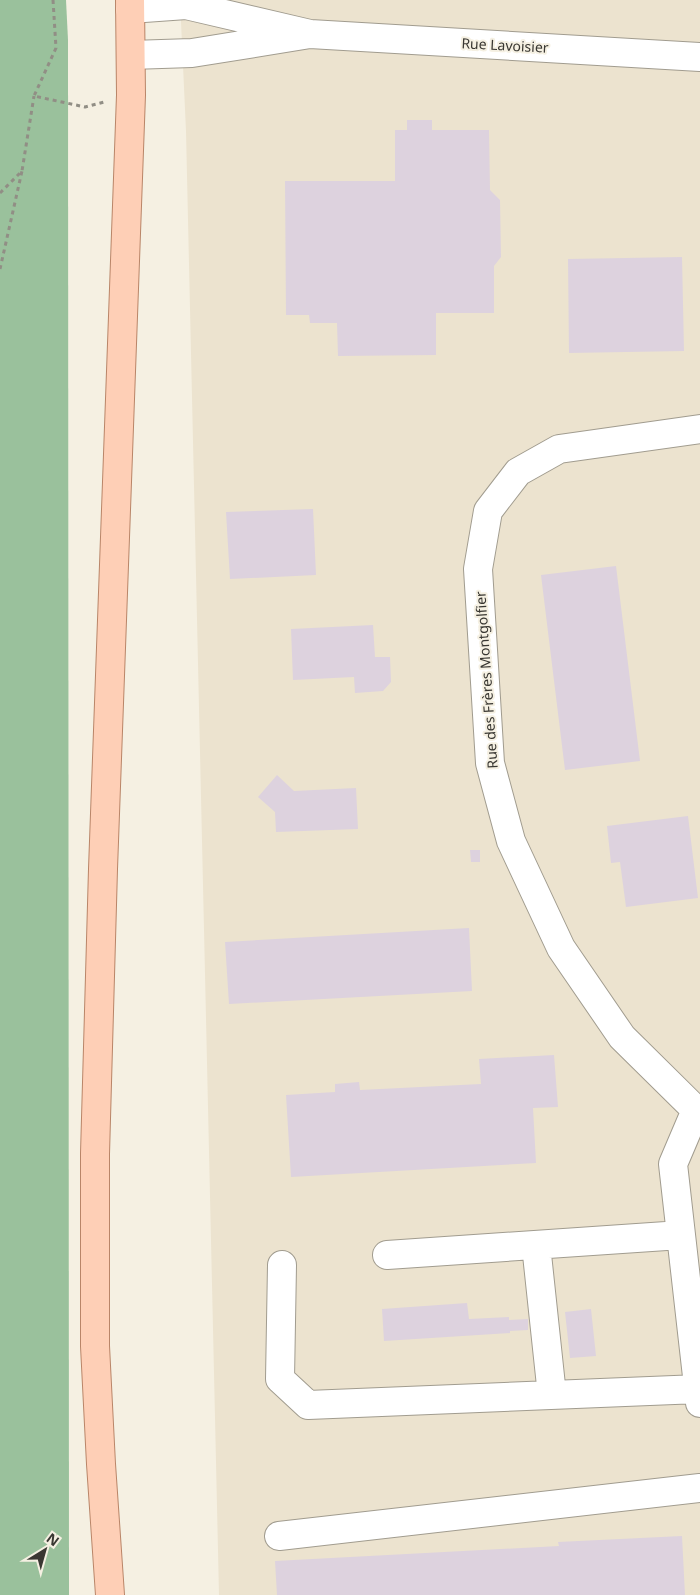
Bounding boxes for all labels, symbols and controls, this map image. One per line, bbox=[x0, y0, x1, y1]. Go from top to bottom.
street label: Rue Lavoisier bbox=[461, 33, 549, 57]
street label: Rue des Frères Montgolfier bbox=[470, 590, 502, 769]
north arrow bbox=[20, 1525, 70, 1575]
text: N bbox=[43, 1528, 63, 1550]

